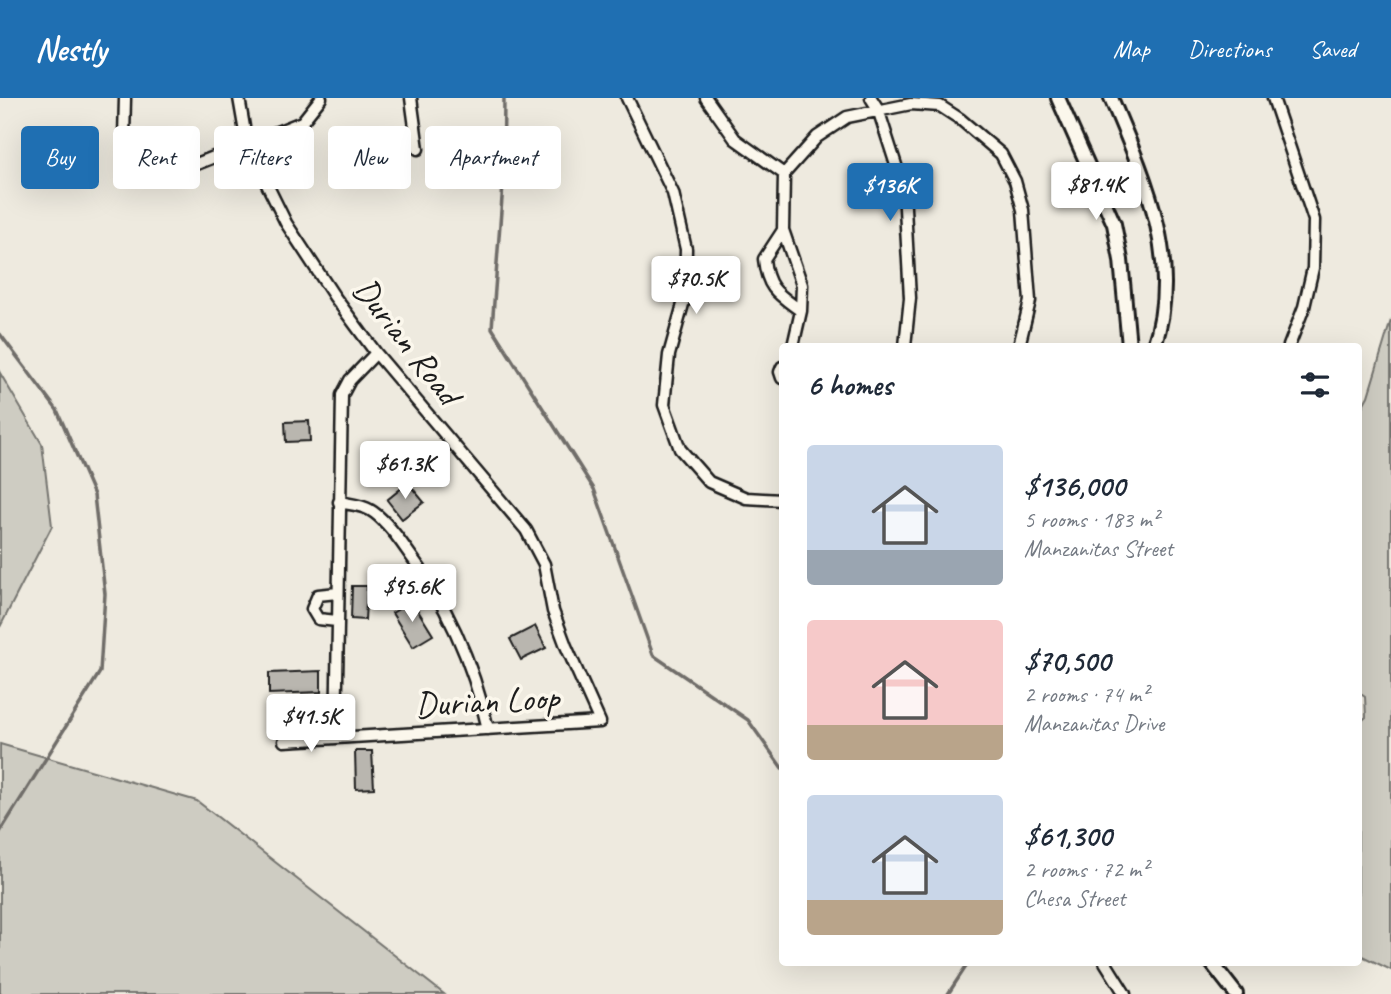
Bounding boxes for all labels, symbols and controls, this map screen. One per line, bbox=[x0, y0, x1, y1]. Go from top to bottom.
text: Nestly bbox=[35, 28, 106, 70]
text: Map bbox=[1113, 34, 1150, 64]
text: Directions bbox=[1188, 34, 1271, 64]
text: Saved bbox=[1309, 34, 1356, 64]
chip: Buy bbox=[21, 126, 99, 189]
chip: Rent bbox=[113, 126, 200, 189]
chip: Filters bbox=[214, 126, 314, 189]
chip: New bbox=[328, 126, 411, 189]
chip: Apartment bbox=[425, 126, 561, 189]
pin: $81.4K bbox=[1039, 162, 1153, 222]
pin: $136K bbox=[841, 164, 939, 223]
text: $81.4K bbox=[1067, 170, 1125, 199]
text: $136K bbox=[863, 171, 917, 200]
pin: $70.5K bbox=[639, 256, 753, 316]
text: $70.5K bbox=[667, 264, 725, 293]
street label: Durian Road bbox=[343, 268, 474, 418]
text: 6 homes bbox=[807, 366, 892, 404]
icon: filters bbox=[1296, 366, 1334, 404]
pin: $61.3K bbox=[348, 442, 462, 501]
text: $61.3K bbox=[376, 449, 434, 478]
text: $136,000 bbox=[1024, 467, 1125, 505]
icon: home bbox=[863, 473, 947, 557]
text: 5 rooms · 183 m² bbox=[1024, 505, 1159, 534]
text: Manzanitas Street bbox=[1024, 534, 1173, 563]
pin: $95.6K bbox=[355, 564, 469, 624]
text: $95.6K bbox=[383, 572, 441, 601]
text: $70,500 bbox=[1024, 642, 1110, 680]
icon: home bbox=[863, 648, 947, 732]
street label: Durian Loop bbox=[414, 675, 563, 727]
text: 2 rooms · 74 m² bbox=[1024, 680, 1148, 709]
pin: $41.5K bbox=[254, 694, 368, 754]
text: $41.5K bbox=[282, 702, 340, 731]
text: Manzanitas Drive bbox=[1024, 709, 1164, 738]
text: $61,300 bbox=[1024, 817, 1112, 855]
icon: home bbox=[863, 823, 947, 907]
text: 2 rooms · 72 m² bbox=[1024, 855, 1148, 884]
text: Chesa Street bbox=[1024, 884, 1125, 913]

